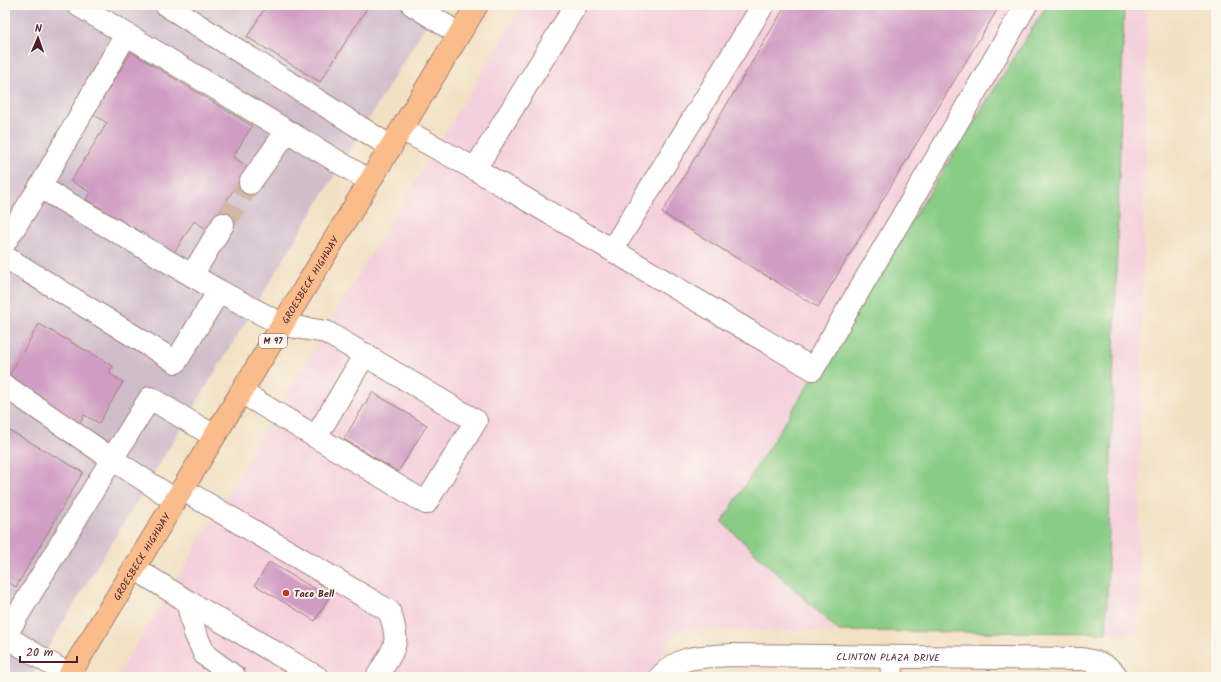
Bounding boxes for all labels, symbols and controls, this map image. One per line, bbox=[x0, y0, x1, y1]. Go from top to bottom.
north arrow bbox=[18, 18, 58, 58]
text: N bbox=[35, 20, 42, 38]
street label: GROESBECK HIGHWAY bbox=[278, 232, 344, 327]
road number: M 97 bbox=[259, 334, 287, 348]
street label: GROESBECK HIGHWAY bbox=[109, 509, 176, 604]
place label: Taco Bell bbox=[294, 586, 335, 602]
marker: Taco Bell bbox=[281, 588, 291, 598]
scale bar bbox=[20, 638, 77, 664]
text: 20 m bbox=[26, 643, 54, 662]
street label: CLINTON PLAZA DRIVE bbox=[836, 649, 941, 666]

